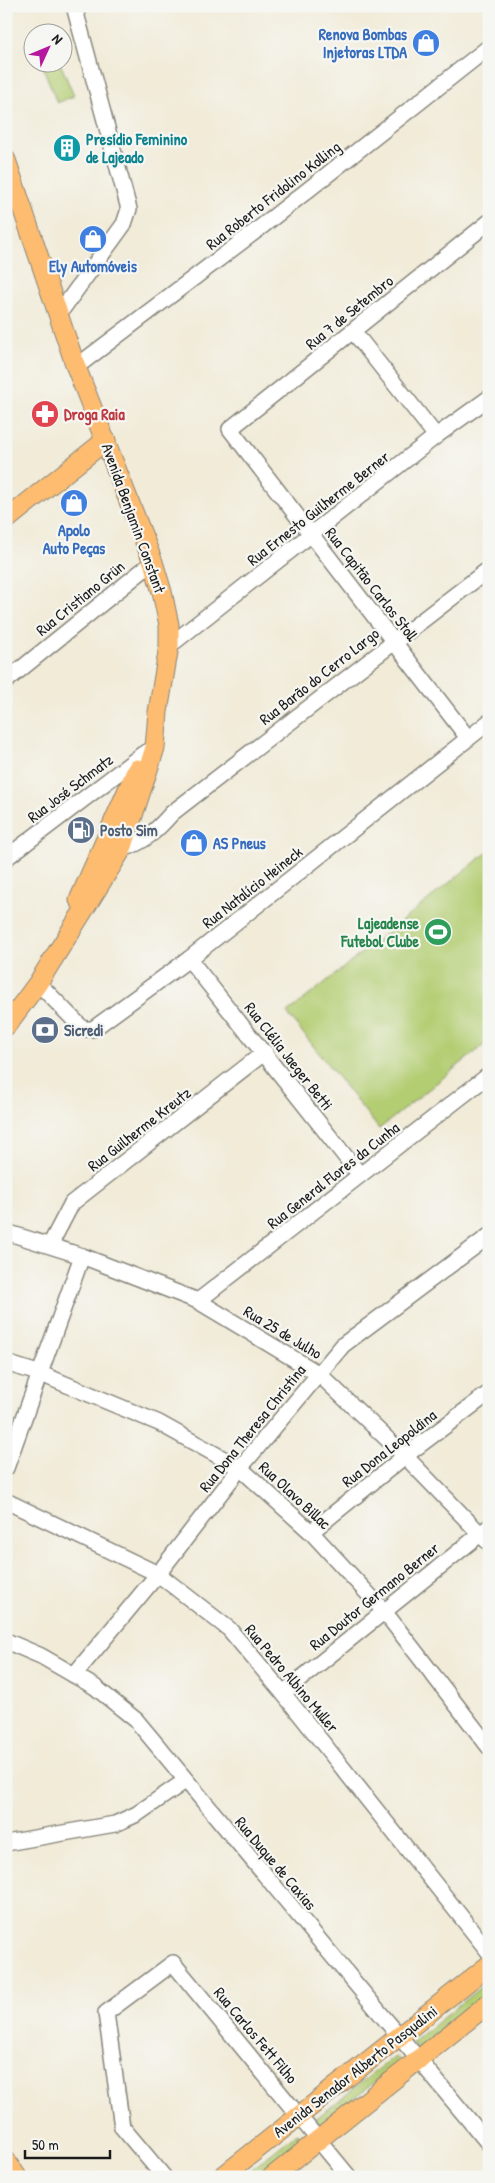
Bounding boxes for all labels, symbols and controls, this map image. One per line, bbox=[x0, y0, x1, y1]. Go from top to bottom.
north arrow bbox=[22, 22, 72, 72]
place label: Renova Bombas Injetoras LTDA bbox=[319, 23, 408, 63]
shop icon: Renova Bombas Injetoras LTDA bbox=[411, 28, 441, 58]
text: N bbox=[48, 29, 68, 48]
place label: Presídio Feminino de Lajeado bbox=[86, 128, 188, 168]
building icon: Presídio Feminino de Lajeado bbox=[52, 133, 82, 163]
street label: Rua Roberto Fridolino Kolling bbox=[201, 135, 345, 255]
shop icon: Ely Automóveis bbox=[78, 224, 108, 254]
place label: Ely Automóveis bbox=[49, 255, 138, 278]
street label: Rua 7 de Setembro bbox=[300, 269, 398, 354]
pharmacy icon: Droga Raia bbox=[30, 399, 60, 429]
place label: Droga Raia bbox=[64, 403, 125, 426]
street label: Avenida Benjamin Constant bbox=[97, 440, 171, 596]
street label: Rua Ernesto Guilherme Berner bbox=[242, 446, 394, 570]
shop icon: Apolo Auto Peças bbox=[59, 488, 89, 518]
place label: Apolo Auto Peças bbox=[43, 519, 106, 559]
street label: Rua Capitão Carlos Stoll bbox=[321, 522, 423, 646]
street label: Rua Cristiano Grün bbox=[31, 555, 129, 641]
street label: Rua Barão do Cerro Largo bbox=[255, 622, 384, 730]
street label: Rua José Schmatz bbox=[23, 748, 117, 827]
fuel station icon: Posto Sim bbox=[66, 815, 96, 845]
place label: Posto Sim bbox=[100, 819, 158, 841]
shop icon: AS Pneus bbox=[179, 828, 209, 858]
place label: AS Pneus bbox=[213, 832, 267, 854]
street label: Rua Natalício Heineck bbox=[197, 841, 307, 933]
place label: Lajeadense Futebol Clube bbox=[340, 912, 420, 952]
sports icon: Lajeadense Futebol Clube bbox=[423, 917, 453, 947]
street label: Rua Clélia Jaeger Betti bbox=[240, 997, 338, 1115]
bank icon: Sicredi bbox=[30, 1015, 60, 1045]
place label: Sicredi bbox=[64, 1019, 104, 1041]
street label: Rua Guilherme Kreutz bbox=[83, 1082, 195, 1176]
street label: Rua General Flores da Cunha bbox=[262, 1116, 404, 1234]
street label: Rua 25 de Julho bbox=[240, 1300, 327, 1364]
street label: Rua Dona Theresa Christina bbox=[194, 1360, 310, 1496]
street label: Rua Dona Leopoldina bbox=[337, 1404, 441, 1492]
street label: Rua Olavo Billac bbox=[254, 1456, 336, 1534]
street label: Rua Doutor Germano Berner bbox=[305, 1537, 443, 1655]
street label: Rua Pedro Albino Muller bbox=[240, 1619, 344, 1737]
street label: Rua Duque de Caxias bbox=[230, 1812, 322, 1914]
street label: Rua Carlos Fett Filho bbox=[209, 1982, 303, 2088]
street label: Avenida Senador Alberto Pasqualini bbox=[268, 2000, 442, 2142]
scale bar bbox=[25, 2128, 110, 2160]
text: 50 m bbox=[32, 2134, 59, 2155]

